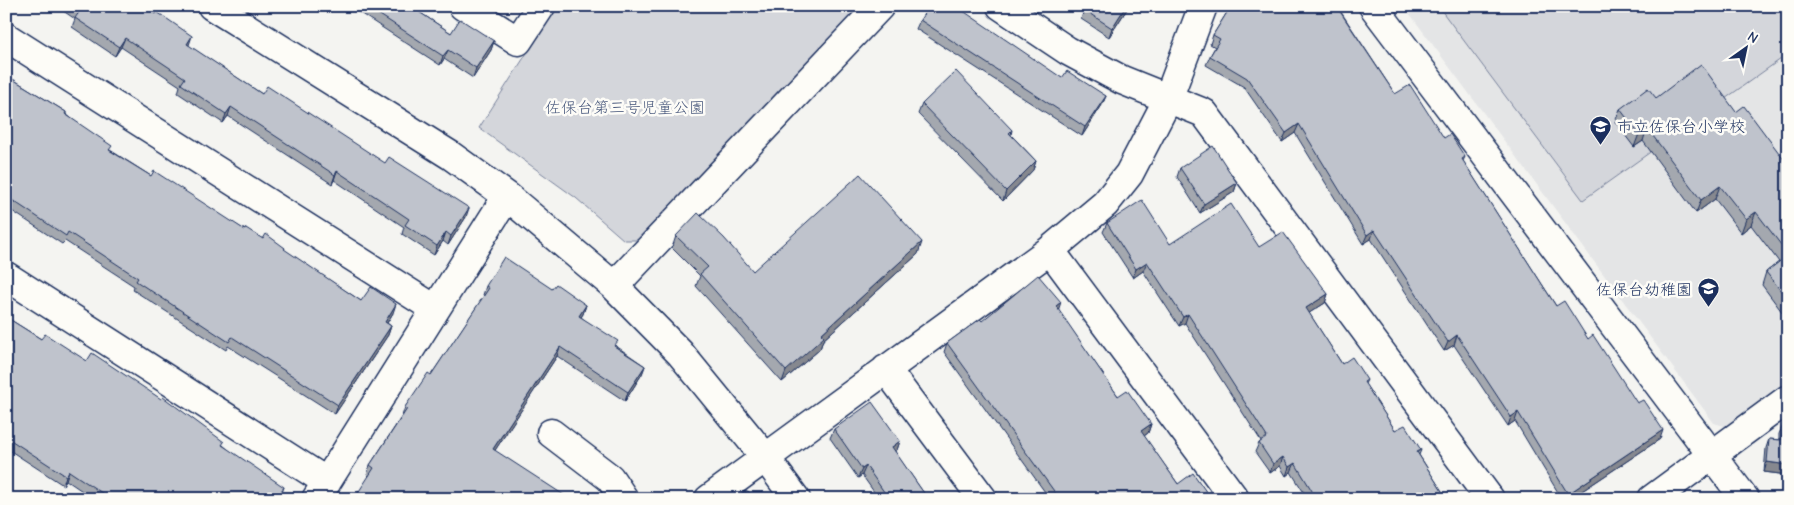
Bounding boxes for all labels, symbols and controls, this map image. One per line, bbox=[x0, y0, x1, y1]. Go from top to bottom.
north arrow bbox=[1722, 22, 1772, 72]
text: N bbox=[1744, 28, 1761, 47]
park label: 佐保台第三号児童公園 bbox=[545, 99, 705, 117]
school or university icon: 市立佐保台小学校 bbox=[1589, 114, 1613, 145]
place label: 市立佐保台小学校 bbox=[1617, 118, 1745, 136]
school or university icon: 佐保台幼稚園 bbox=[1696, 277, 1720, 308]
place label: 佐保台幼稚園 bbox=[1596, 281, 1692, 299]

